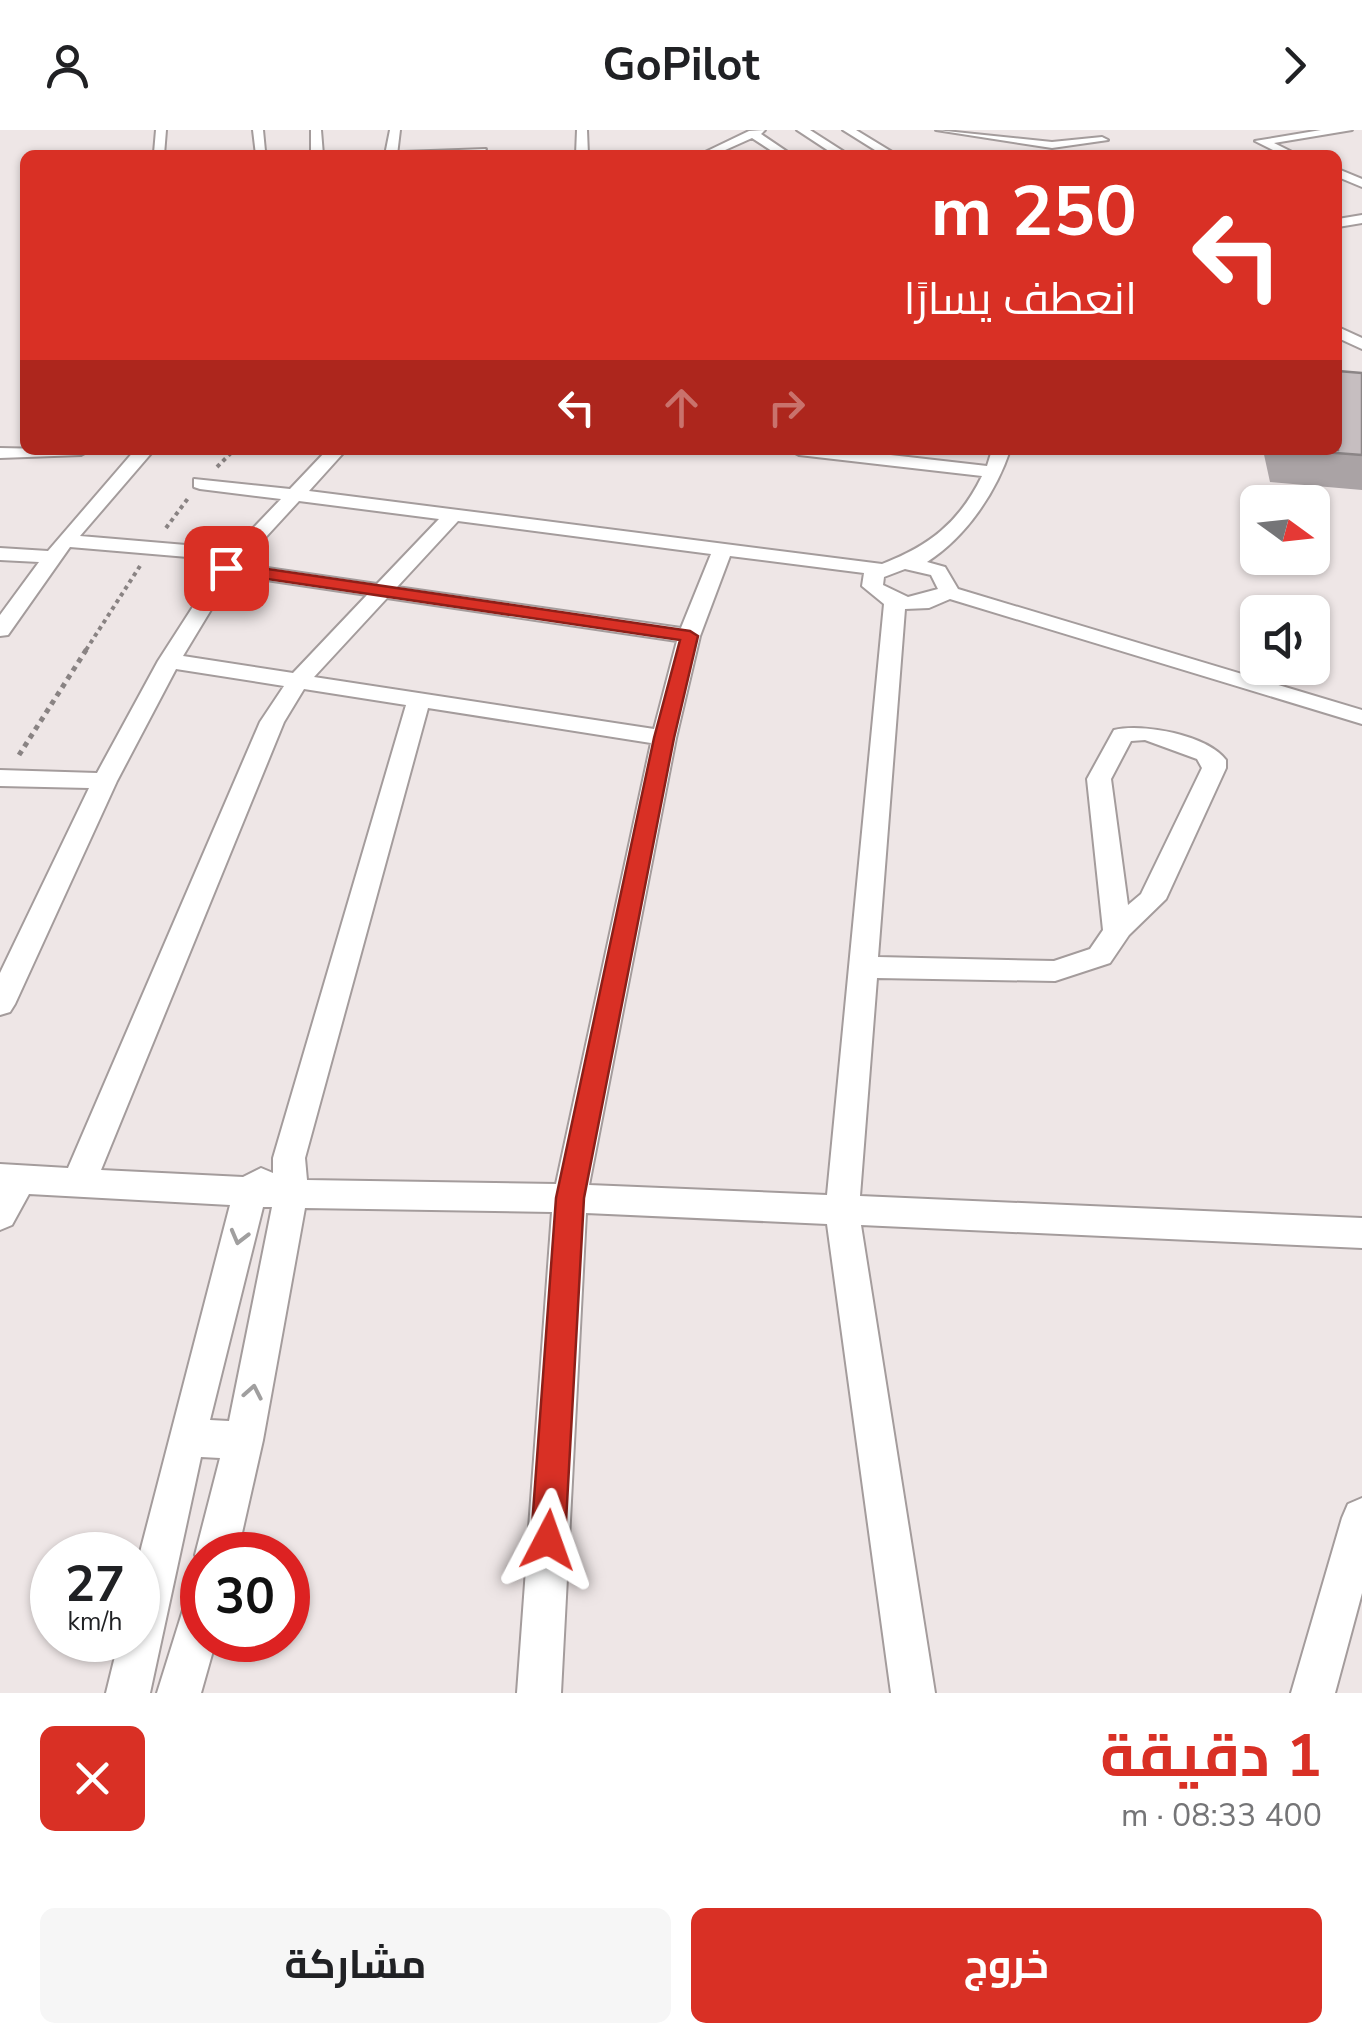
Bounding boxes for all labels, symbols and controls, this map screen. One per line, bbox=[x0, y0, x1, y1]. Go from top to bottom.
text: GoPilot bbox=[603, 35, 759, 96]
icon: person bbox=[40, 38, 95, 93]
icon: forward bbox=[1267, 38, 1322, 93]
text: 250 m bbox=[931, 164, 1137, 260]
icon: left bbox=[1172, 190, 1302, 320]
text: انعطف يسارًا bbox=[904, 269, 1137, 330]
icon: left bbox=[549, 380, 604, 435]
icon: ahead bbox=[654, 380, 709, 435]
icon: right bbox=[759, 380, 814, 435]
north arrow bbox=[1240, 485, 1330, 575]
map controls bbox=[1240, 485, 1330, 685]
pin bbox=[184, 526, 269, 611]
icon: arrive bbox=[199, 541, 254, 596]
button: sound bbox=[1240, 595, 1330, 685]
one-way arrow bbox=[229, 1228, 250, 1245]
one-way arrow bbox=[242, 1384, 263, 1401]
position arrow bbox=[496, 1488, 600, 1592]
speed limit sign: 30 bbox=[180, 1532, 310, 1662]
text: 27 bbox=[65, 1550, 125, 1619]
text: km/h bbox=[67, 1605, 123, 1639]
text: 1 دقيقة bbox=[1100, 1715, 1322, 1797]
button: close bbox=[40, 1726, 145, 1831]
text: 400 m · 08:33 bbox=[1121, 1794, 1322, 1837]
button: مشاركة bbox=[40, 1908, 671, 2023]
button: خروج bbox=[691, 1908, 1322, 2023]

